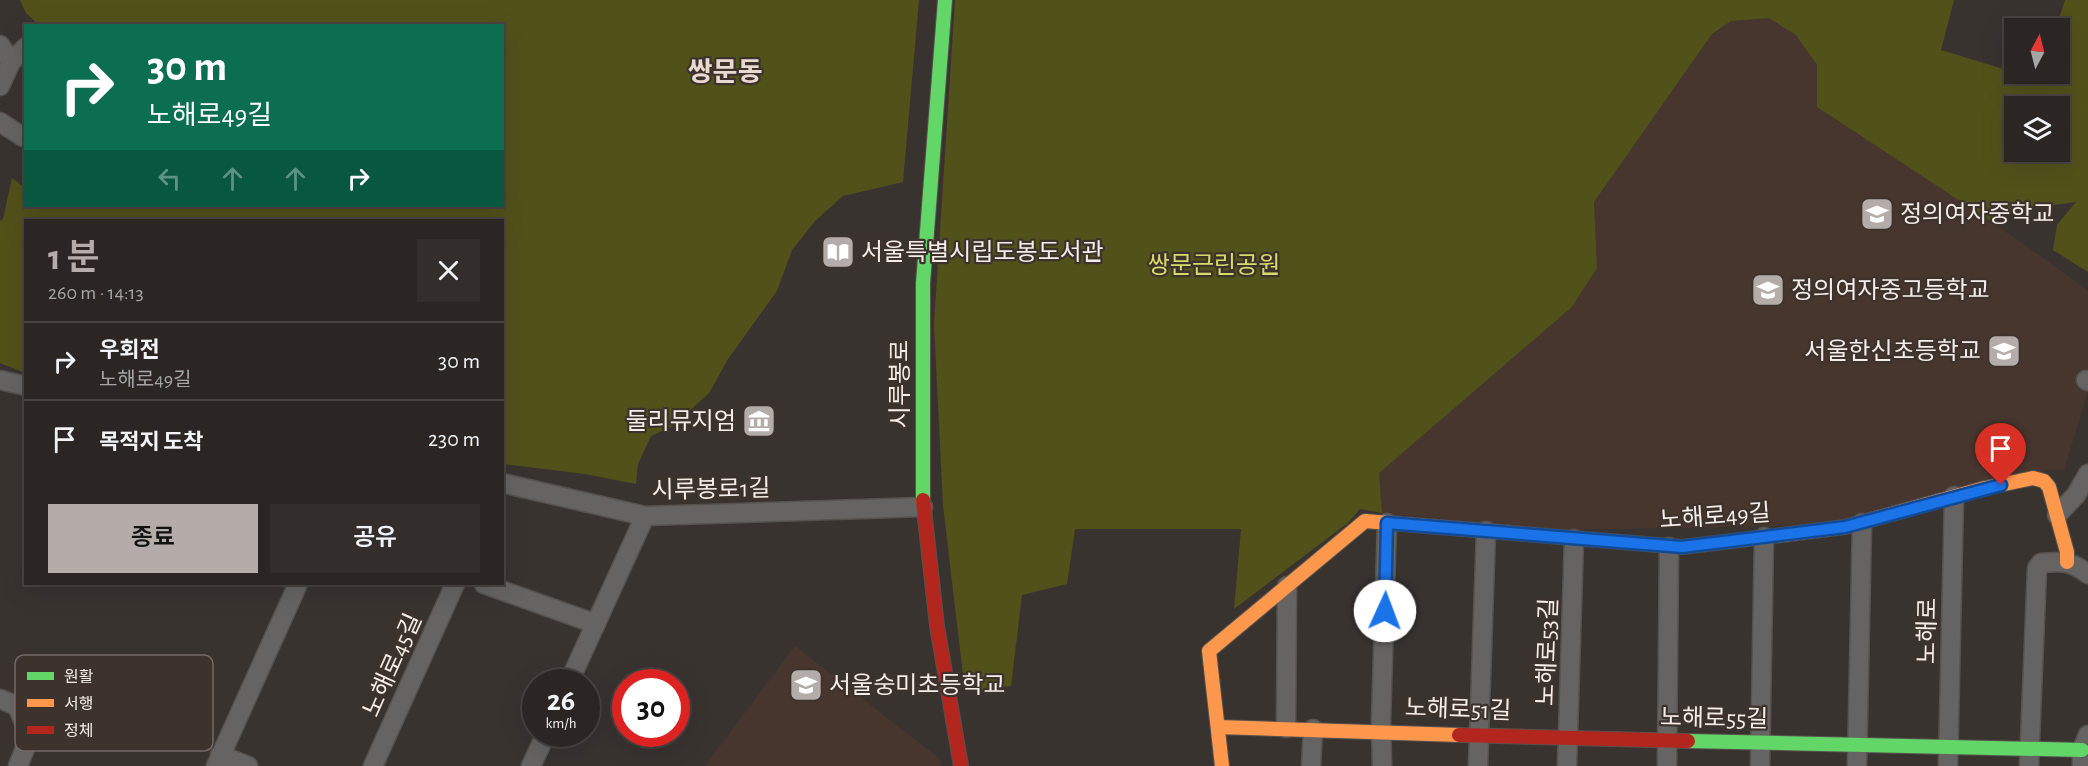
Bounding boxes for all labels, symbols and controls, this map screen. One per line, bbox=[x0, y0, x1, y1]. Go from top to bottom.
north arrow bbox=[2004, 18, 2070, 84]
map controls bbox=[2004, 18, 2070, 162]
text: 30 m bbox=[147, 46, 227, 88]
icon: right bbox=[48, 48, 126, 126]
district label: 쌍문동 bbox=[688, 58, 762, 86]
button: layers bbox=[2004, 96, 2070, 162]
text: 노해로49길 bbox=[147, 102, 272, 129]
icon: left bbox=[153, 162, 186, 195]
icon: ahead bbox=[216, 162, 249, 195]
icon: ahead bbox=[279, 162, 312, 195]
icon: right bbox=[342, 162, 375, 195]
school or university icon: 정의여자중학교 bbox=[1859, 196, 1895, 232]
place label: 정의여자중학교 bbox=[1900, 201, 2055, 227]
library icon: 서울특별시립도봉도서관 bbox=[820, 234, 856, 270]
button: close bbox=[417, 239, 480, 302]
text: 1 분 bbox=[48, 240, 100, 276]
place label: 서울특별시립도봉도서관 bbox=[861, 240, 1104, 265]
park label: 쌍문근린공원 bbox=[1148, 253, 1280, 278]
school or university icon: 정의여자중고등학교 bbox=[1750, 272, 1786, 308]
place label: 정의여자중고등학교 bbox=[1791, 277, 1990, 303]
text: 260 m · 14:13 bbox=[48, 283, 144, 303]
school or university icon: 서울한신초등학교 bbox=[1986, 333, 2022, 369]
place label: 서울한신초등학교 bbox=[1804, 338, 1981, 364]
text: 우회전 bbox=[99, 339, 160, 361]
street label: 시루봉로 bbox=[888, 340, 913, 428]
icon: right bbox=[48, 345, 81, 378]
text: 30 m bbox=[438, 350, 480, 372]
text: 노해로49길 bbox=[99, 370, 192, 390]
museum icon: 둘리뮤지엄 bbox=[741, 403, 777, 439]
place label: 둘리뮤지엄 bbox=[626, 408, 736, 434]
icon: arrive bbox=[48, 423, 81, 456]
pin bbox=[1975, 423, 2026, 485]
text: 230 m bbox=[428, 428, 480, 450]
text: 목적지 도착 bbox=[99, 431, 204, 453]
icon: arrive bbox=[1984, 432, 2017, 465]
street label: 시루봉로1길 bbox=[651, 476, 771, 503]
street label: 노해로49길 bbox=[1659, 500, 1771, 533]
button: 종료 bbox=[48, 504, 258, 573]
button: 공유 bbox=[270, 504, 480, 573]
position arrow bbox=[1353, 579, 1417, 643]
street label: 노해로53길 bbox=[1533, 597, 1562, 707]
street label: 노해로 bbox=[1914, 598, 1941, 664]
street label: 노해로45길 bbox=[359, 610, 426, 720]
legend bbox=[15, 655, 213, 751]
school or university icon: 서울숭미초등학교 bbox=[788, 667, 824, 703]
text: 원활 bbox=[64, 669, 94, 685]
speed limit sign: 30 bbox=[612, 669, 690, 747]
place label: 서울숭미초등학교 bbox=[829, 672, 1006, 698]
text: 26 bbox=[547, 686, 575, 716]
street label: 노해로51길 bbox=[1404, 695, 1512, 724]
text: 서행 bbox=[64, 696, 93, 712]
street label: 노해로55길 bbox=[1660, 705, 1768, 732]
text: km/h bbox=[546, 716, 576, 731]
text: 정체 bbox=[64, 723, 93, 739]

